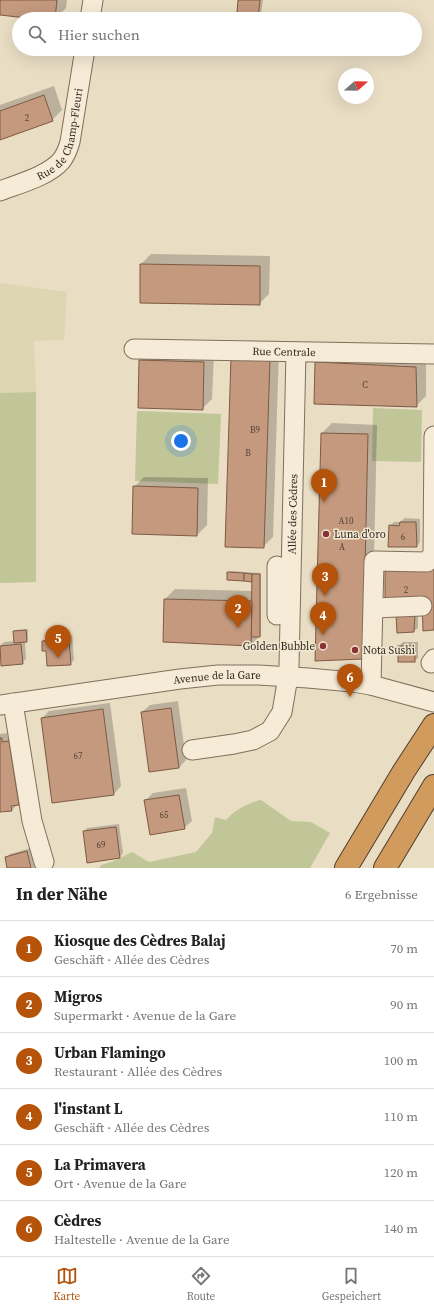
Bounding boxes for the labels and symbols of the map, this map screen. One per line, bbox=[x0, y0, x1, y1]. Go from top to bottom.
north arrow bbox=[338, 68, 374, 104]
street label: Rue de Champ-Fleuri bbox=[34, 87, 86, 184]
house number: 2 bbox=[25, 112, 30, 124]
street label: Rue Centrale bbox=[252, 343, 316, 360]
house number: C bbox=[362, 379, 368, 391]
house number: B9 bbox=[250, 424, 261, 436]
your location bbox=[171, 431, 191, 451]
house number: B bbox=[245, 447, 251, 459]
pin: 1 bbox=[311, 469, 337, 502]
street label: Allée des Cèdres bbox=[284, 473, 301, 555]
house number: A10 bbox=[339, 515, 354, 527]
place label: Luna d'oro bbox=[334, 527, 386, 542]
marker: Luna d'oro bbox=[321, 529, 331, 539]
house number: 6 bbox=[401, 531, 406, 543]
house number: A bbox=[339, 541, 345, 553]
pin: 3 bbox=[312, 563, 338, 596]
house number: 2 bbox=[404, 584, 409, 596]
pin: 2 bbox=[225, 595, 251, 628]
pin: 4 bbox=[310, 602, 336, 635]
pin: 5 bbox=[45, 625, 71, 658]
place label: Golden Bubble bbox=[243, 639, 315, 654]
marker: Golden Bubble bbox=[318, 641, 328, 651]
place label: Nota Sushi bbox=[363, 643, 415, 658]
marker: Nota Sushi bbox=[350, 645, 360, 655]
pin: 6 bbox=[337, 664, 363, 697]
street label: Avenue de la Gare bbox=[172, 667, 262, 687]
house number: 67 bbox=[73, 750, 83, 762]
house number: 65 bbox=[159, 809, 169, 821]
house number: 69 bbox=[96, 839, 106, 851]

